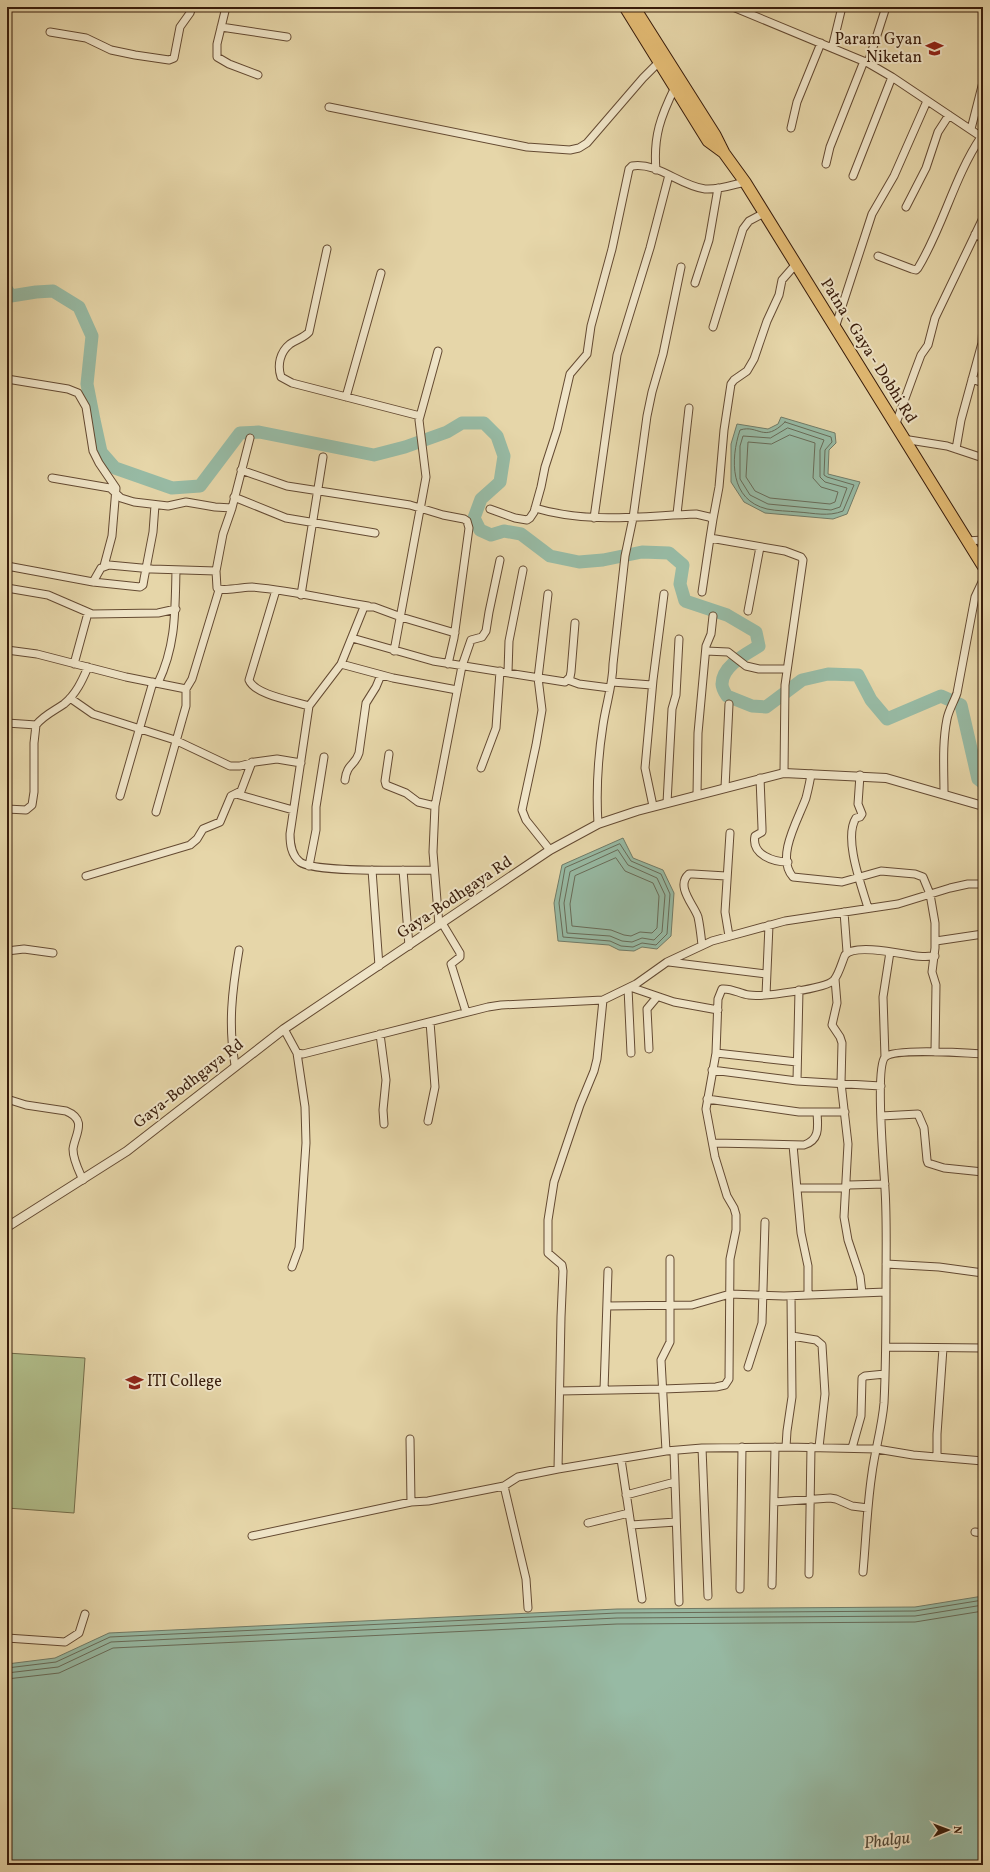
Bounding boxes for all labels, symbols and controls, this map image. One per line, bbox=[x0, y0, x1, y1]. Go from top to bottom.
place label: Param Gyan Niketan bbox=[835, 29, 922, 69]
school or university icon: Param Gyan Niketan bbox=[925, 39, 945, 59]
street label: Patna - Gaya - Dobhi Rd bbox=[814, 274, 922, 428]
street label: Gaya-Bodhgaya Rd bbox=[393, 851, 517, 945]
street label: Gaya-Bodhgaya Rd bbox=[129, 1034, 249, 1134]
place label: ITI College bbox=[147, 1371, 222, 1393]
school or university icon: ITI College bbox=[124, 1372, 144, 1392]
north arrow bbox=[928, 1810, 968, 1850]
text: N bbox=[949, 1826, 964, 1834]
water label: Phalgu bbox=[862, 1827, 912, 1855]

